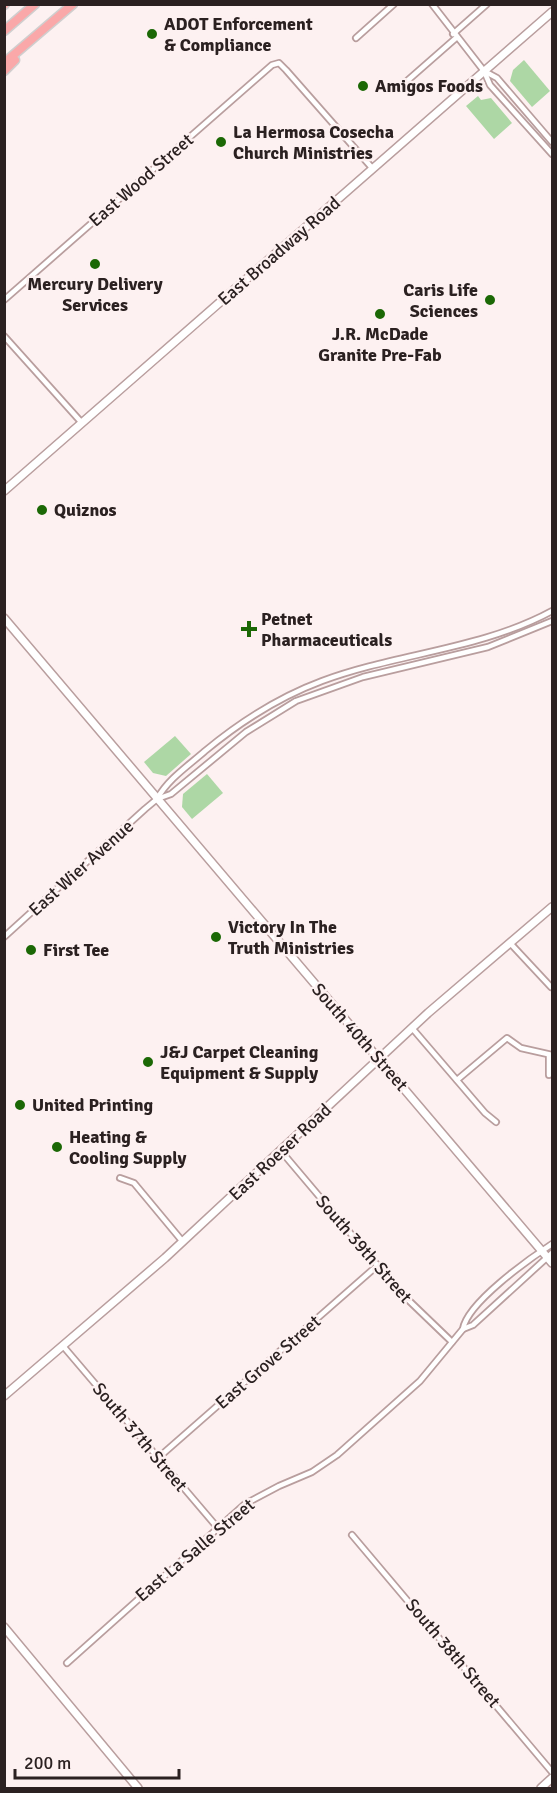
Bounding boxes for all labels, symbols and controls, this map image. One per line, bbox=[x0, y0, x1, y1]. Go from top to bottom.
place label: ADOT Enforcement & Compliance bbox=[164, 13, 313, 56]
marker: ADOT Enforcement & Compliance bbox=[145, 27, 159, 41]
place label: Amigos Foods bbox=[375, 75, 483, 97]
marker: Amigos Foods bbox=[356, 79, 370, 93]
place label: La Hermosa Cosecha Church Ministries bbox=[233, 121, 394, 164]
street label: East Wood Street bbox=[84, 129, 198, 231]
marker: La Hermosa Cosecha Church Ministries bbox=[214, 135, 228, 149]
street label: East Broadway Road bbox=[213, 192, 345, 310]
marker: Mercury Delivery Services bbox=[88, 257, 102, 271]
place label: Mercury Delivery Services bbox=[27, 273, 163, 316]
place label: Caris Life Sciences bbox=[403, 279, 478, 322]
marker: Caris Life Sciences bbox=[483, 293, 497, 307]
marker: J.R. McDade Granite Pre-Fab bbox=[373, 307, 387, 321]
place label: J.R. McDade Granite Pre-Fab bbox=[318, 323, 442, 366]
place label: Quiznos bbox=[54, 499, 117, 521]
marker: Quiznos bbox=[35, 503, 49, 517]
place label: Petnet Pharmaceuticals bbox=[261, 608, 392, 651]
marker: Petnet Pharmaceuticals bbox=[242, 622, 256, 636]
street label: East Wier Avenue bbox=[24, 815, 138, 921]
place label: Victory In The Truth Ministries bbox=[228, 916, 354, 959]
marker: Victory In The Truth Ministries bbox=[209, 930, 223, 944]
place label: First Tee bbox=[43, 939, 109, 961]
marker: First Tee bbox=[24, 943, 38, 957]
street label: South 40th Street bbox=[307, 979, 413, 1095]
place label: J&J Carpet Cleaning Equipment & Supply bbox=[160, 1041, 319, 1084]
marker: J&J Carpet Cleaning Equipment & Supply bbox=[141, 1055, 155, 1069]
place label: United Printing bbox=[32, 1094, 153, 1116]
marker: United Printing bbox=[13, 1098, 27, 1112]
street label: East Roeser Road bbox=[224, 1099, 336, 1205]
place label: Heating & Cooling Supply bbox=[69, 1126, 187, 1169]
marker: Heating & Cooling Supply bbox=[50, 1140, 64, 1154]
street label: South 39th Street bbox=[311, 1191, 417, 1307]
street label: East Grove Street bbox=[211, 1310, 325, 1414]
street label: South 37th Street bbox=[88, 1378, 192, 1496]
street label: East La Salle Street bbox=[131, 1494, 259, 1606]
street label: South 38th Street bbox=[401, 1594, 505, 1712]
scale bar bbox=[15, 1742, 178, 1780]
text: 200 m bbox=[24, 1752, 71, 1774]

